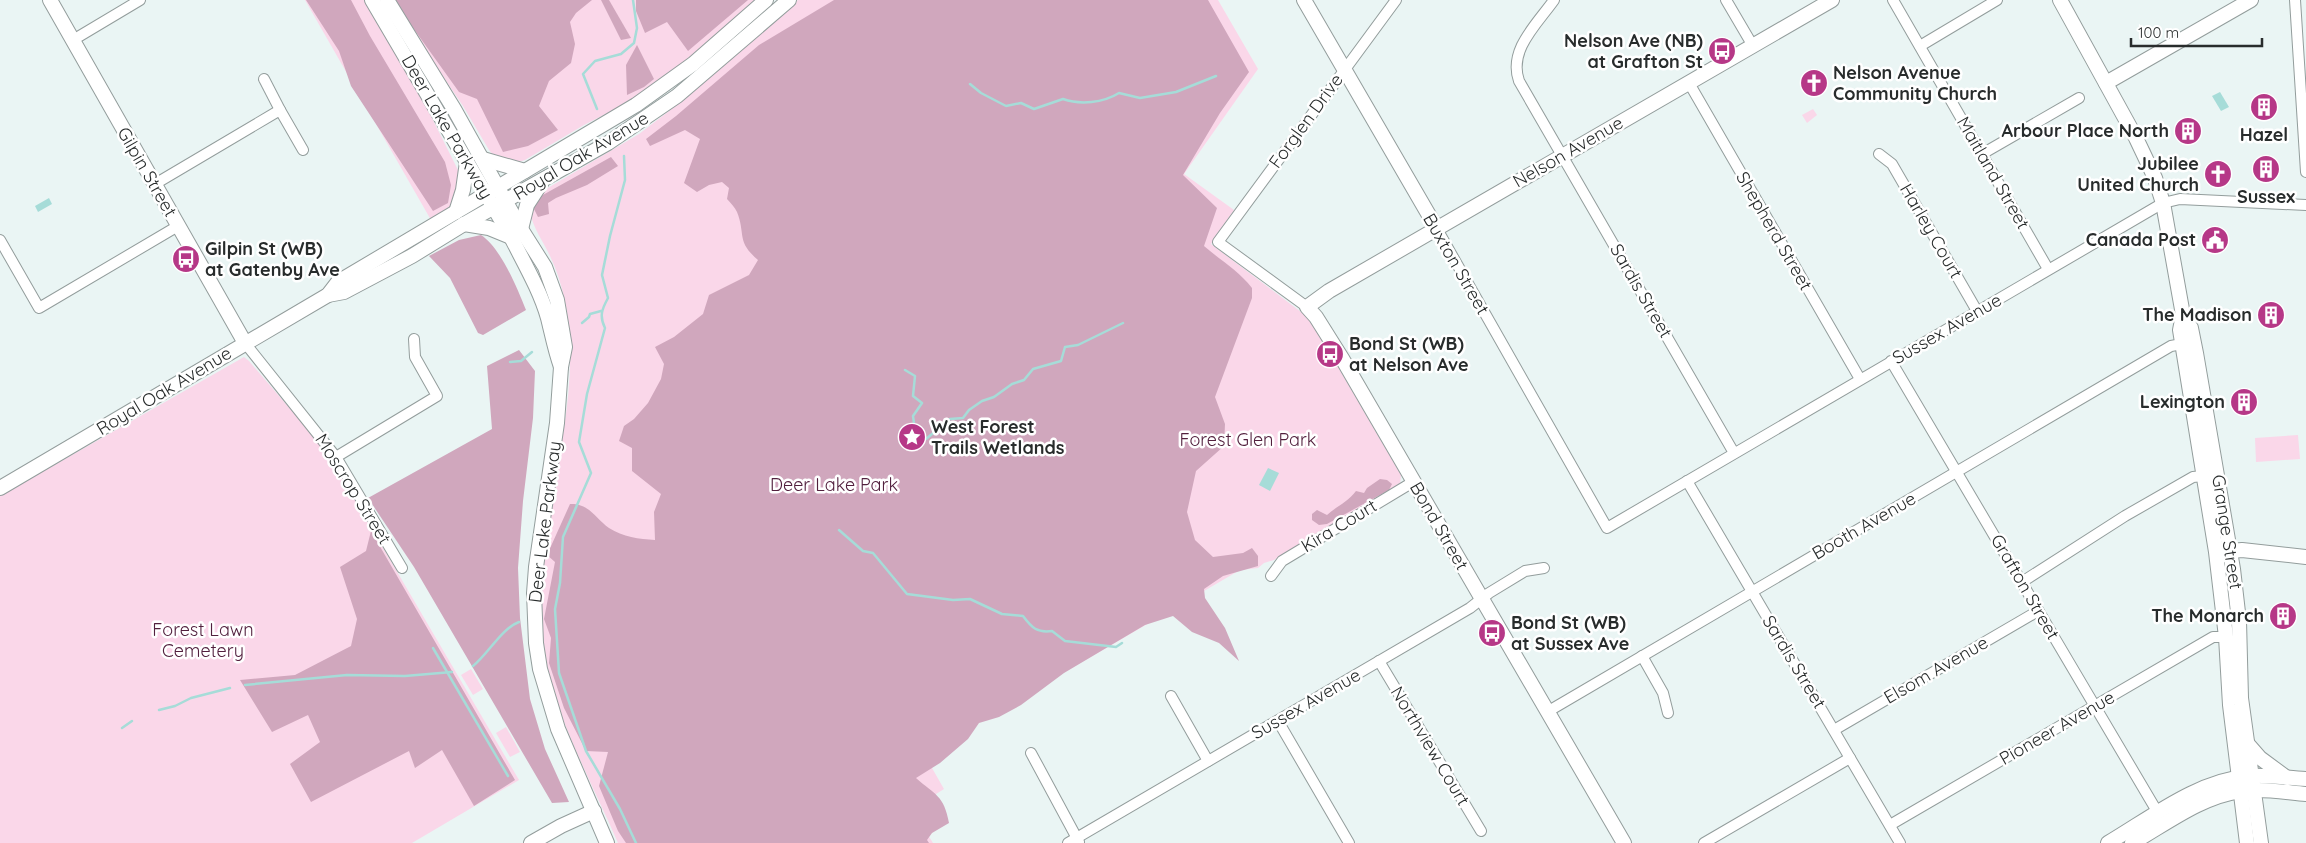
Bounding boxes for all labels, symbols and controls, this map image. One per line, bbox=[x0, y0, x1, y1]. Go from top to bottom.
scale bar bbox=[2131, 15, 2262, 47]
text: 100 m bbox=[2138, 23, 2179, 42]
place label: Nelson Ave (NB) at Grafton St bbox=[1564, 29, 1703, 73]
bus stop icon: Nelson Ave (NB) at Grafton St bbox=[1707, 36, 1737, 66]
street label: Deer Lake Parkway bbox=[397, 50, 498, 203]
place label: Nelson Avenue Community Church bbox=[1833, 61, 1997, 105]
church icon: Nelson Avenue Community Church bbox=[1799, 68, 1829, 98]
street label: Forglen Drive bbox=[1264, 69, 1348, 173]
building icon: Hazel bbox=[2249, 92, 2279, 122]
street label: Royal Oak Avenue bbox=[509, 106, 653, 205]
street label: Nelson Avenue bbox=[1508, 111, 1627, 192]
street label: Maitland Street bbox=[1952, 112, 2035, 233]
building icon: Arbour Place North bbox=[2173, 116, 2203, 146]
place label: Arbour Place North bbox=[2002, 119, 2169, 142]
street label: Gilpin Street bbox=[113, 123, 182, 221]
place label: Hazel bbox=[2240, 123, 2288, 146]
place label: Jubilee United Church bbox=[2077, 152, 2199, 196]
building icon: Sussex bbox=[2251, 154, 2281, 184]
church icon: Jubilee United Church bbox=[2203, 159, 2233, 189]
street label: Shepherd Street bbox=[1731, 167, 1818, 294]
street label: Harley Court bbox=[1895, 179, 1968, 282]
place label: Sussex bbox=[2237, 185, 2295, 208]
street label: Buxton Street bbox=[1418, 209, 1495, 318]
public building icon: Canada Post bbox=[2200, 225, 2230, 255]
place label: Canada Post bbox=[2086, 228, 2196, 251]
place label: Gilpin St (WB) at Gatenby Ave bbox=[205, 237, 340, 281]
street label: Sardis Street bbox=[1605, 240, 1678, 342]
bus stop icon: Gilpin St (WB) at Gatenby Ave bbox=[171, 244, 201, 274]
street label: Sussex Avenue bbox=[1888, 288, 2006, 369]
building icon: The Madison bbox=[2256, 300, 2286, 330]
place label: The Madison bbox=[2142, 303, 2252, 326]
place label: Bond St (WB) at Nelson Ave bbox=[1349, 332, 1469, 376]
bus stop icon: Bond St (WB) at Nelson Ave bbox=[1315, 339, 1345, 369]
street label: Royal Oak Avenue bbox=[92, 341, 236, 440]
building icon: Lexington bbox=[2229, 387, 2259, 417]
place label: Lexington bbox=[2140, 390, 2225, 413]
place label: West Forest Trails Wetlands bbox=[931, 415, 1065, 459]
place icon: West Forest Trails Wetlands bbox=[897, 422, 927, 452]
park label: Forest Glen Park bbox=[1179, 428, 1317, 451]
street label: Moscrop Street bbox=[310, 429, 397, 548]
street label: Deer Lake Parkway bbox=[523, 440, 566, 604]
park label: Deer Lake Park bbox=[770, 473, 898, 496]
street label: Grange Street bbox=[2207, 473, 2248, 591]
street label: Bond Street bbox=[1405, 478, 1474, 574]
street label: Booth Avenue bbox=[1808, 487, 1920, 565]
street label: Kira Court bbox=[1297, 494, 1381, 557]
street label: Grafton Street bbox=[1986, 530, 2065, 644]
building icon: The Monarch bbox=[2268, 601, 2298, 631]
place label: The Monarch bbox=[2151, 604, 2264, 627]
place label: Bond St (WB) at Sussex Ave bbox=[1511, 611, 1629, 655]
street label: Sardis Street bbox=[1758, 611, 1831, 713]
park label: Forest Lawn Cemetery bbox=[152, 618, 254, 662]
bus stop icon: Bond St (WB) at Sussex Ave bbox=[1477, 618, 1507, 648]
street label: Elsom Avenue bbox=[1880, 630, 1992, 709]
street label: Sussex Avenue bbox=[1247, 663, 1365, 744]
street label: Northview Court bbox=[1386, 682, 1475, 810]
street label: Pioneer Avenue bbox=[1995, 685, 2119, 770]

